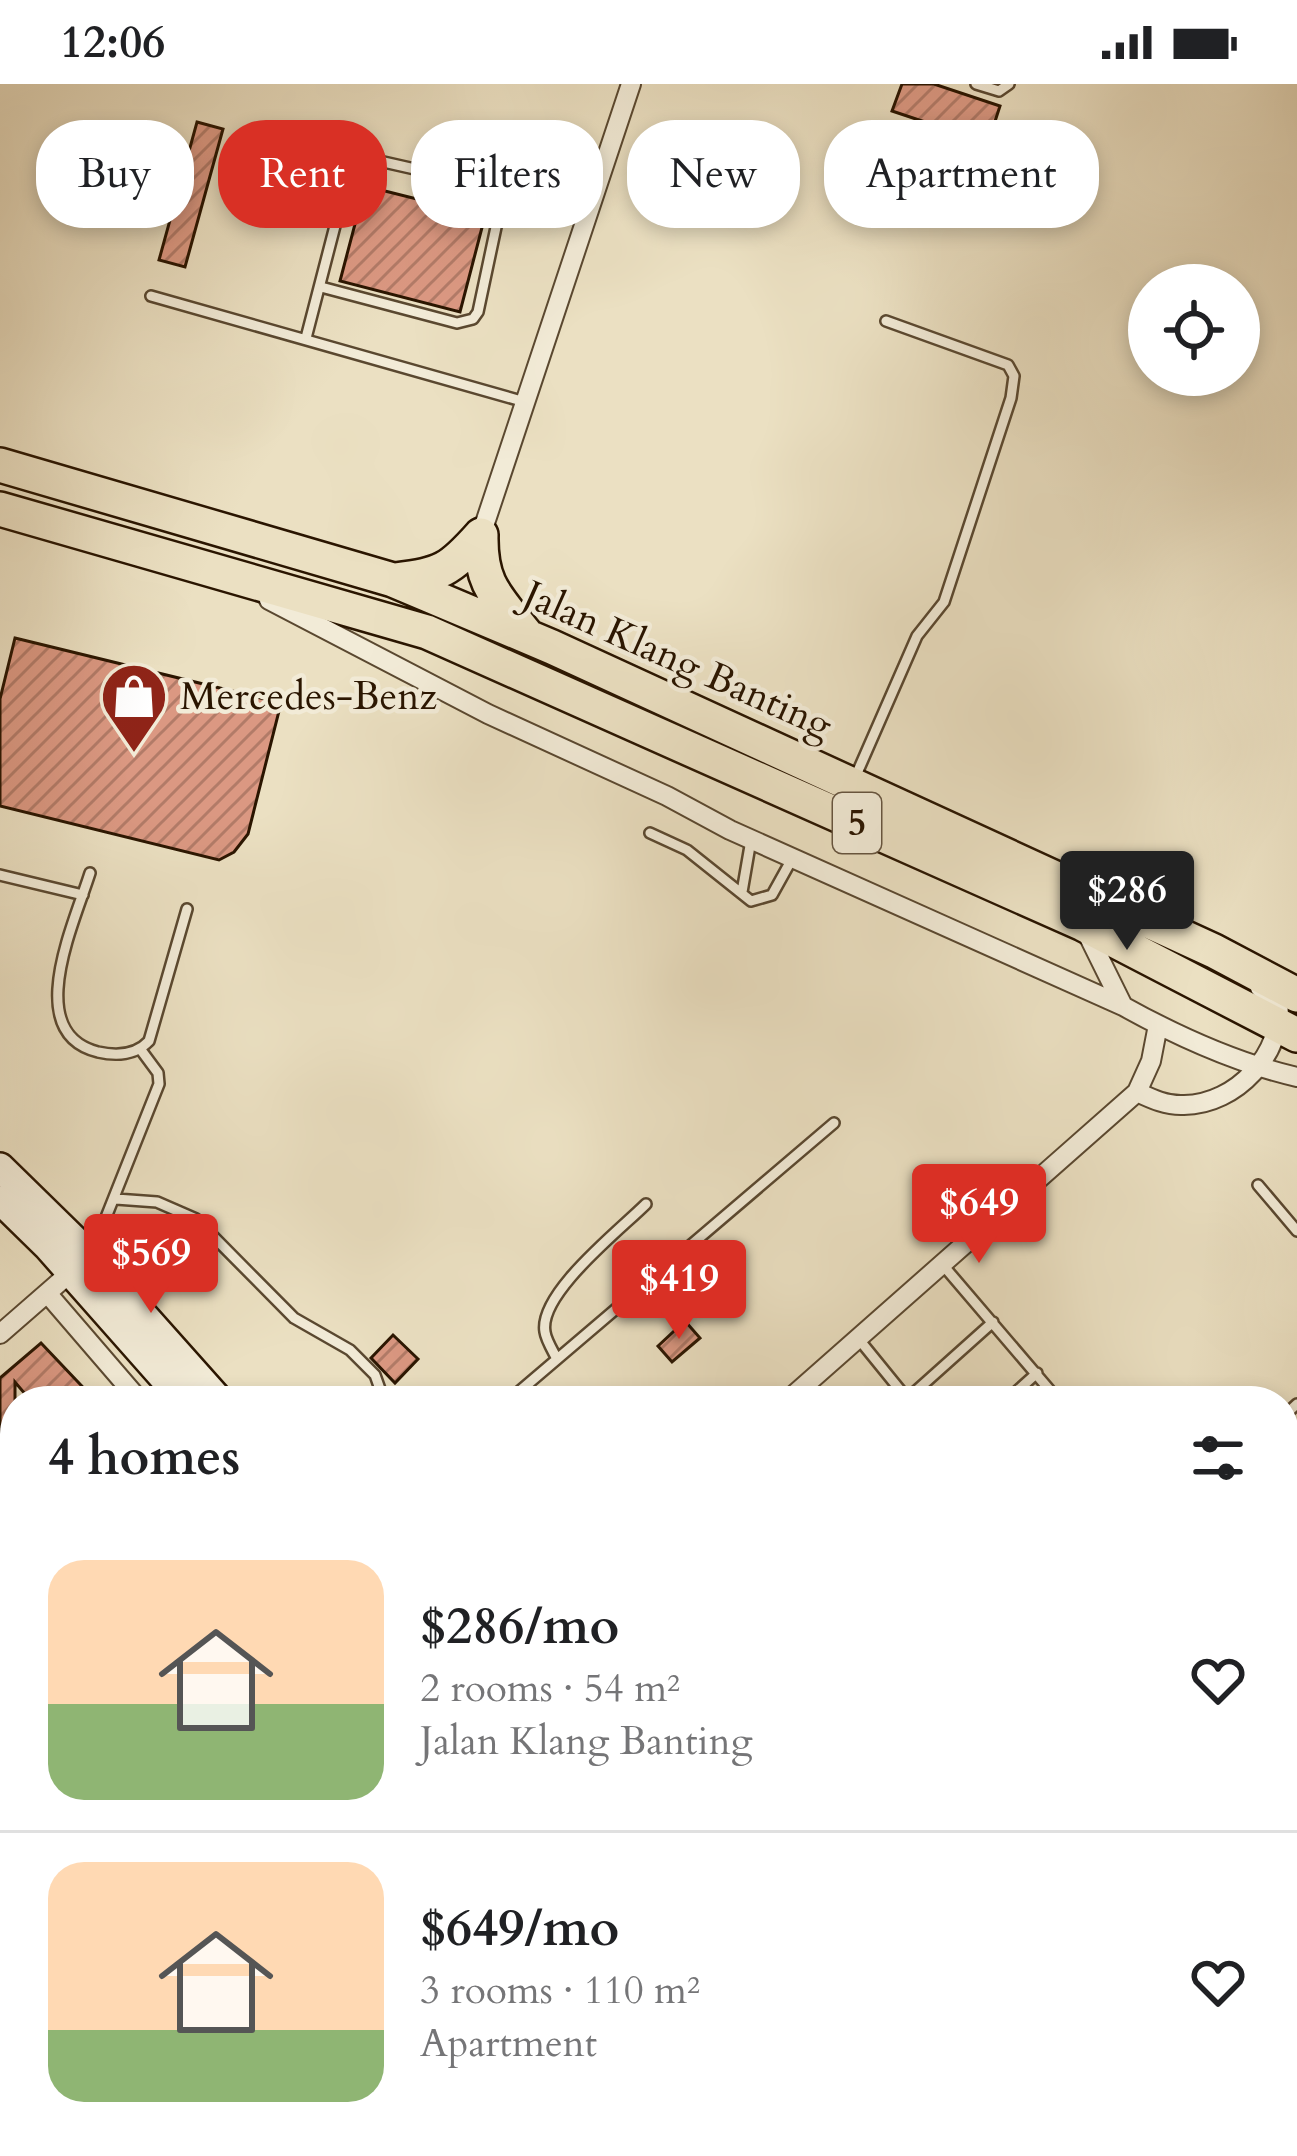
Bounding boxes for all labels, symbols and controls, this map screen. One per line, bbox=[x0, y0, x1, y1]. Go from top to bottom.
text: 12:06 bbox=[60, 12, 165, 73]
chip: Buy bbox=[36, 120, 194, 228]
chip: Rent bbox=[218, 120, 387, 228]
chip: Filters bbox=[411, 120, 603, 228]
chip: New bbox=[627, 120, 800, 228]
chip: Apartment bbox=[824, 120, 1099, 228]
map controls bbox=[1128, 264, 1260, 396]
button: locate bbox=[1128, 264, 1260, 396]
street label: Jalan Klang Banting bbox=[511, 566, 841, 752]
shop icon: Mercedes-Benz bbox=[99, 661, 169, 755]
place label: Mercedes-Benz bbox=[180, 670, 437, 723]
road number: 5 bbox=[833, 793, 881, 853]
pin: $286 bbox=[1056, 851, 1198, 953]
text: $286 bbox=[1087, 863, 1167, 916]
pin: $649 bbox=[908, 1164, 1050, 1266]
text: $649 bbox=[939, 1176, 1019, 1229]
pin: $569 bbox=[80, 1214, 222, 1316]
text: $569 bbox=[111, 1226, 191, 1279]
pin: $419 bbox=[608, 1240, 750, 1342]
text: $419 bbox=[639, 1252, 719, 1305]
text: 4 homes bbox=[48, 1423, 240, 1493]
icon: filters bbox=[1185, 1425, 1251, 1491]
text: $286/mo bbox=[420, 1592, 619, 1662]
icon: home bbox=[144, 1608, 288, 1752]
icon: heart bbox=[1185, 1647, 1251, 1713]
text: 2 rooms · 54 m² bbox=[420, 1662, 680, 1715]
text: Jalan Klang Banting bbox=[420, 1715, 753, 1768]
text: $649/mo bbox=[420, 1894, 619, 1964]
icon: home bbox=[144, 1910, 288, 2054]
icon: heart bbox=[1185, 1949, 1251, 2015]
text: 3 rooms · 110 m² bbox=[420, 1964, 700, 2017]
text: Apartment bbox=[420, 2017, 597, 2070]

